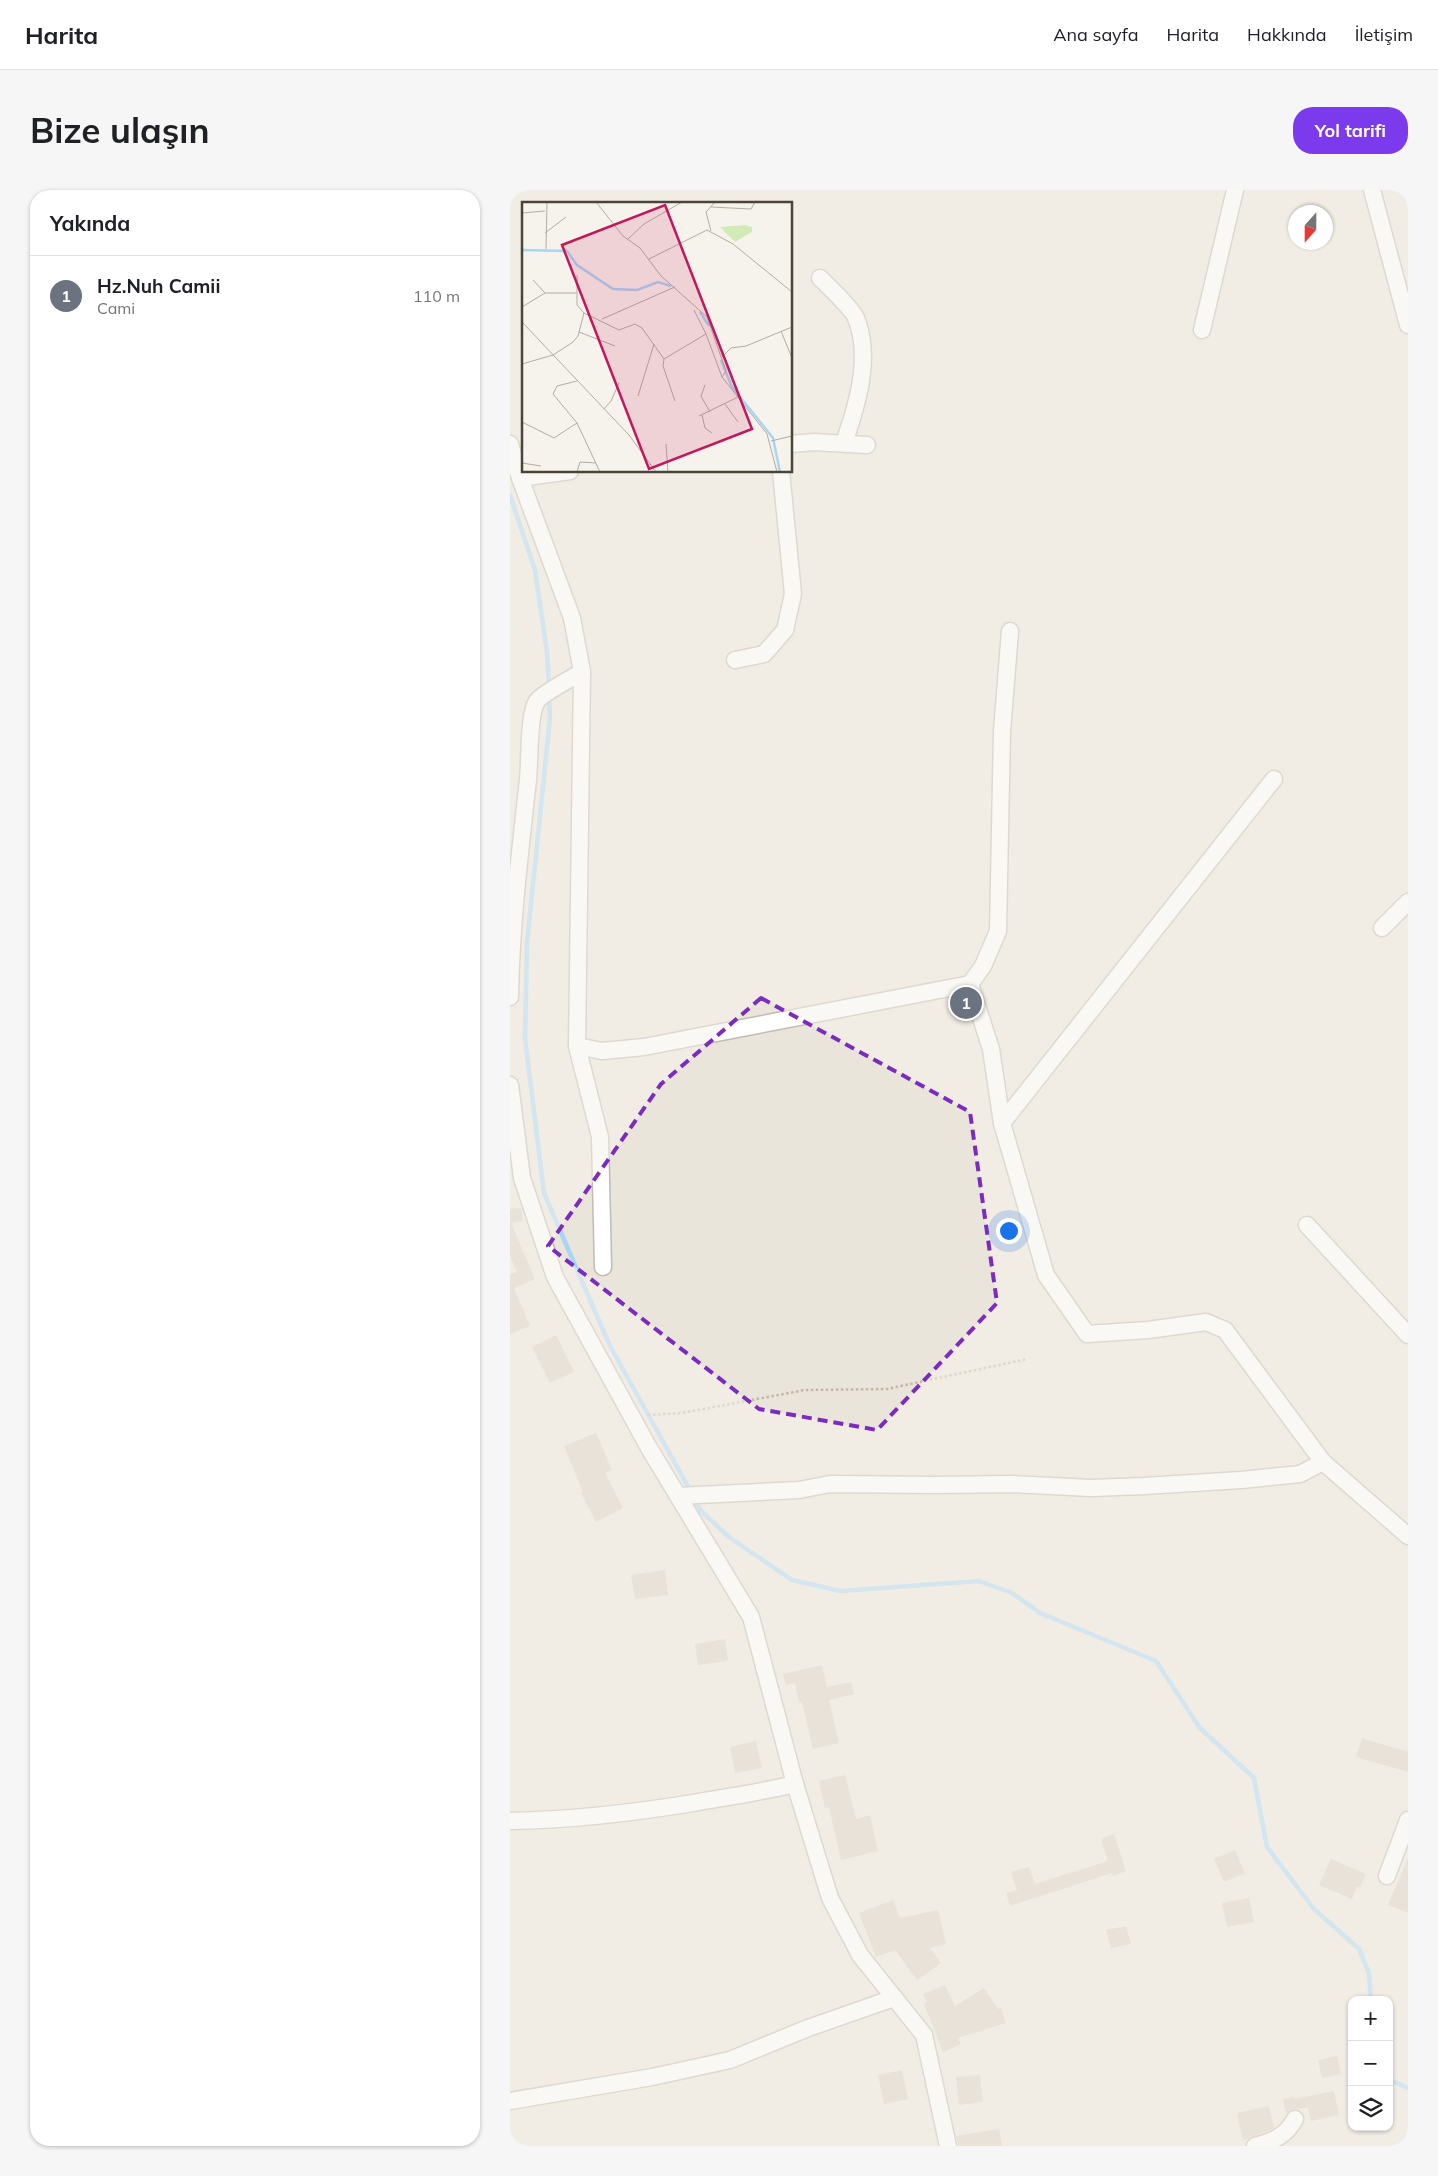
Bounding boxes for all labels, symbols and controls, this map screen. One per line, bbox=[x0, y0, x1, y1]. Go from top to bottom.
text: Harita bbox=[25, 20, 98, 50]
text: Ana sayfa bbox=[1053, 23, 1139, 46]
text: Harita bbox=[1167, 23, 1219, 46]
text: Hakkında bbox=[1247, 23, 1327, 46]
text: İletişim bbox=[1355, 23, 1413, 46]
button: Yol tarifi bbox=[1293, 107, 1408, 154]
text: Bize ulaşın bbox=[30, 108, 210, 152]
inset map bbox=[522, 202, 792, 472]
north arrow bbox=[1288, 205, 1333, 250]
text: Yakında bbox=[50, 210, 130, 236]
text: Hz.Nuh Camii bbox=[97, 274, 220, 298]
text: 1 bbox=[61, 286, 71, 306]
text: 110 m bbox=[413, 286, 460, 306]
text: Cami bbox=[97, 298, 135, 318]
pin: 1 bbox=[950, 984, 982, 1022]
your location bbox=[996, 1218, 1022, 1244]
map controls bbox=[1348, 1996, 1393, 2131]
button: + bbox=[1348, 1996, 1393, 2041]
button: − bbox=[1348, 2041, 1393, 2086]
button: layers bbox=[1348, 2086, 1393, 2131]

